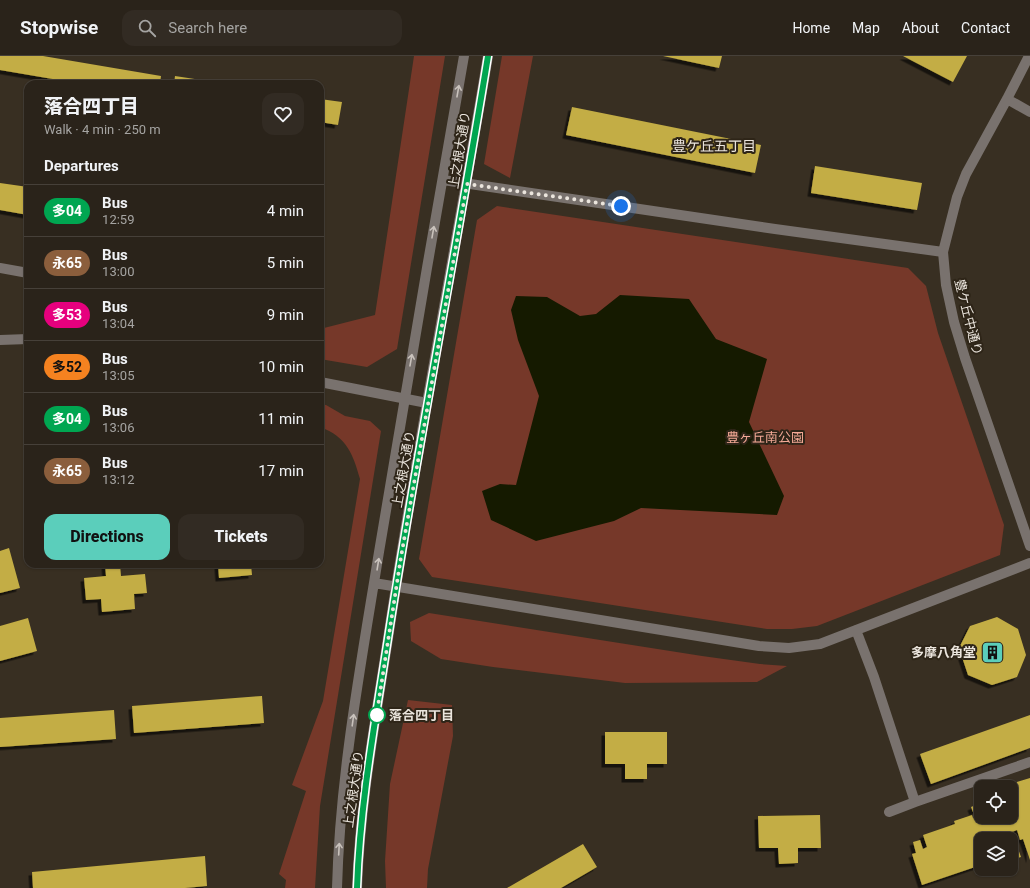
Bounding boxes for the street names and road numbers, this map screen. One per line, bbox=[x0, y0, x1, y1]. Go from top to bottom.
street label: 上之根大通り bbox=[446, 110, 473, 190]
street label: 豊ケ丘中通り bbox=[952, 277, 985, 357]
street label: 上之根大通り bbox=[389, 429, 418, 509]
street label: 上之根大通り bbox=[341, 749, 366, 829]

